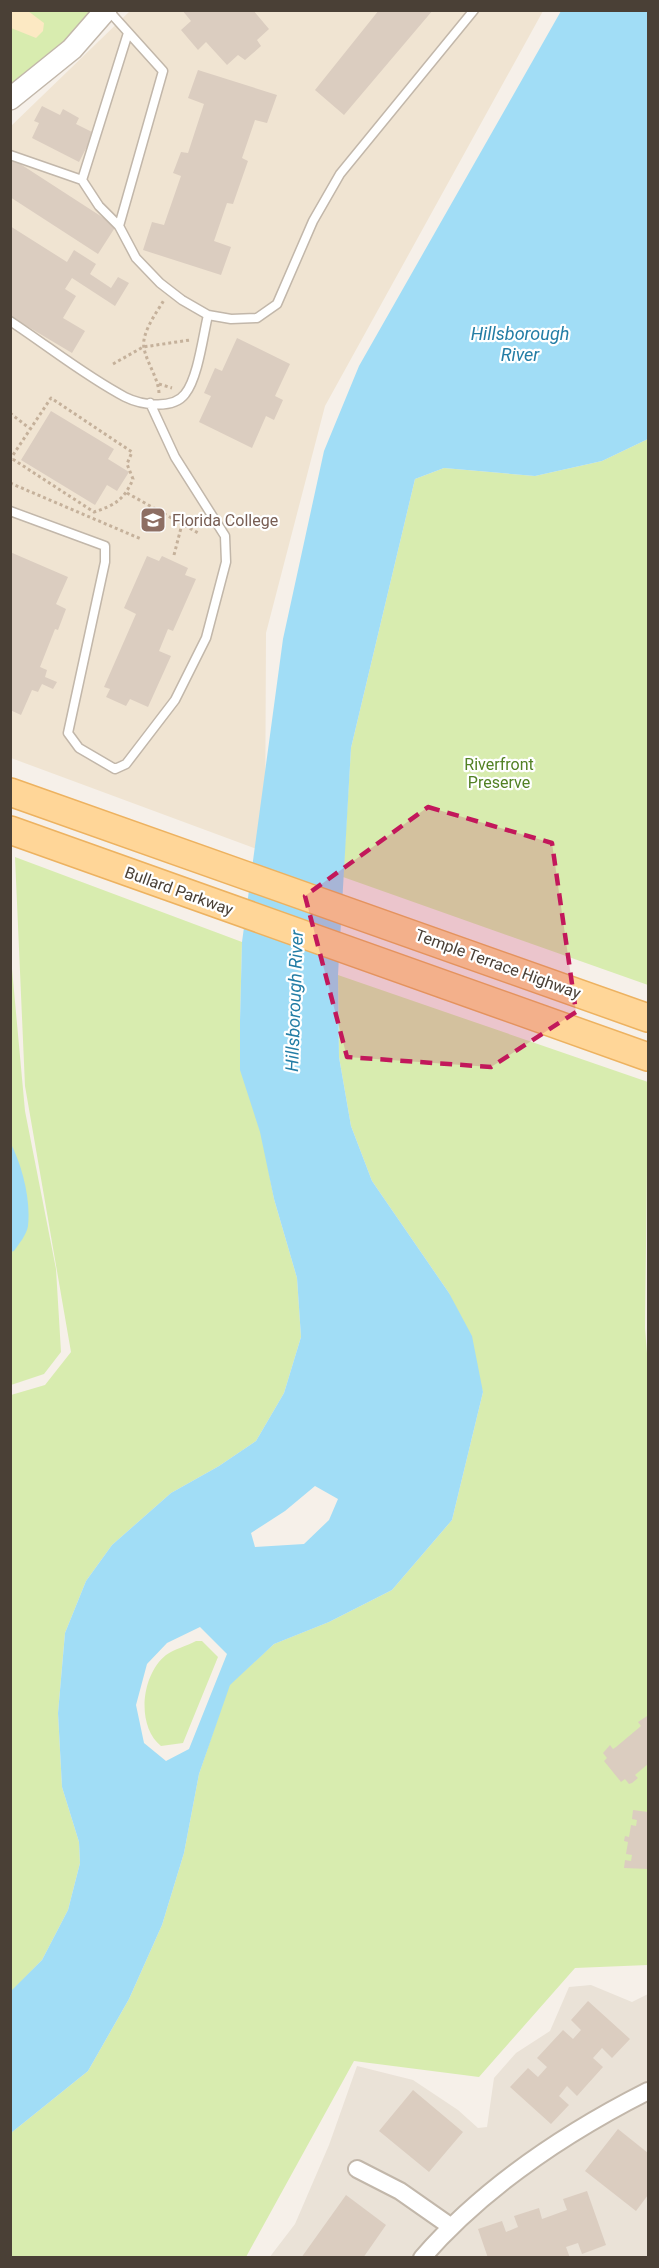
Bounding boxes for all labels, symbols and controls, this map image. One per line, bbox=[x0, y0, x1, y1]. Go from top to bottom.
water label: Hillsborough River bbox=[471, 323, 569, 365]
school or university icon: Florida College bbox=[138, 505, 168, 535]
place label: Florida College bbox=[172, 511, 278, 530]
park label: Riverfront Preserve bbox=[464, 755, 534, 792]
street label: Bullard Parkway bbox=[122, 863, 236, 920]
street label: Temple Terrace Highway bbox=[413, 925, 584, 1003]
water label: Hillsborough River bbox=[281, 929, 307, 1072]

